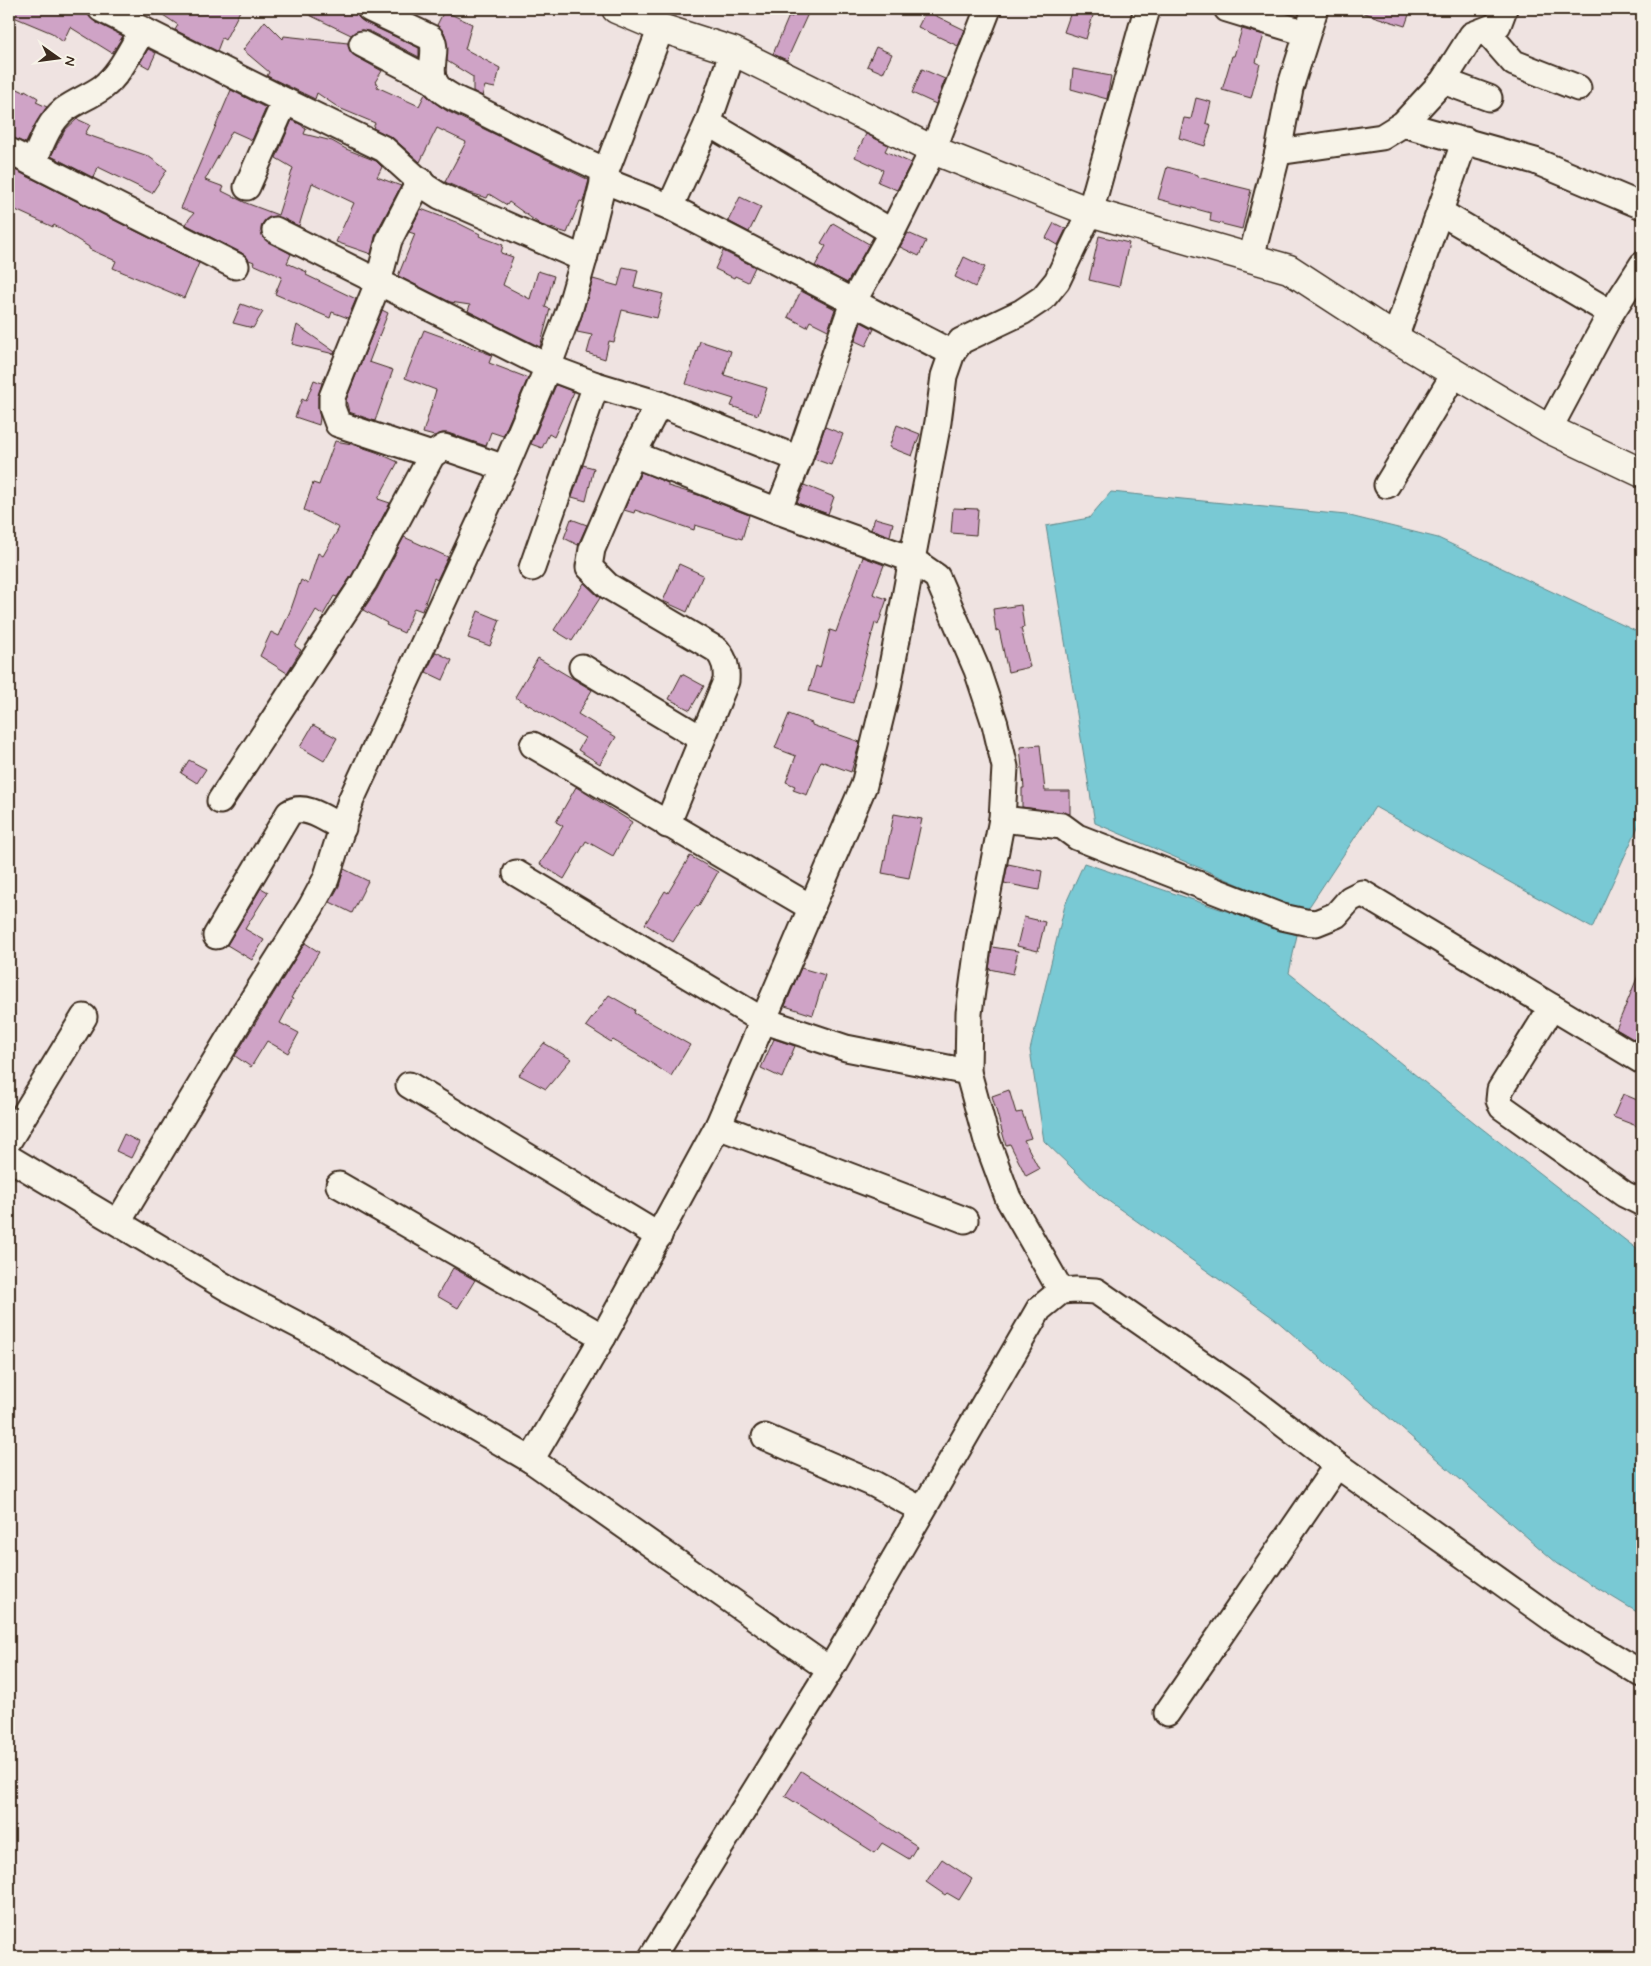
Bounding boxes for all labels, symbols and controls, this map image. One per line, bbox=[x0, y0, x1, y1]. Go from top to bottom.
north arrow bbox=[32, 32, 82, 82]
text: N bbox=[60, 54, 80, 68]

